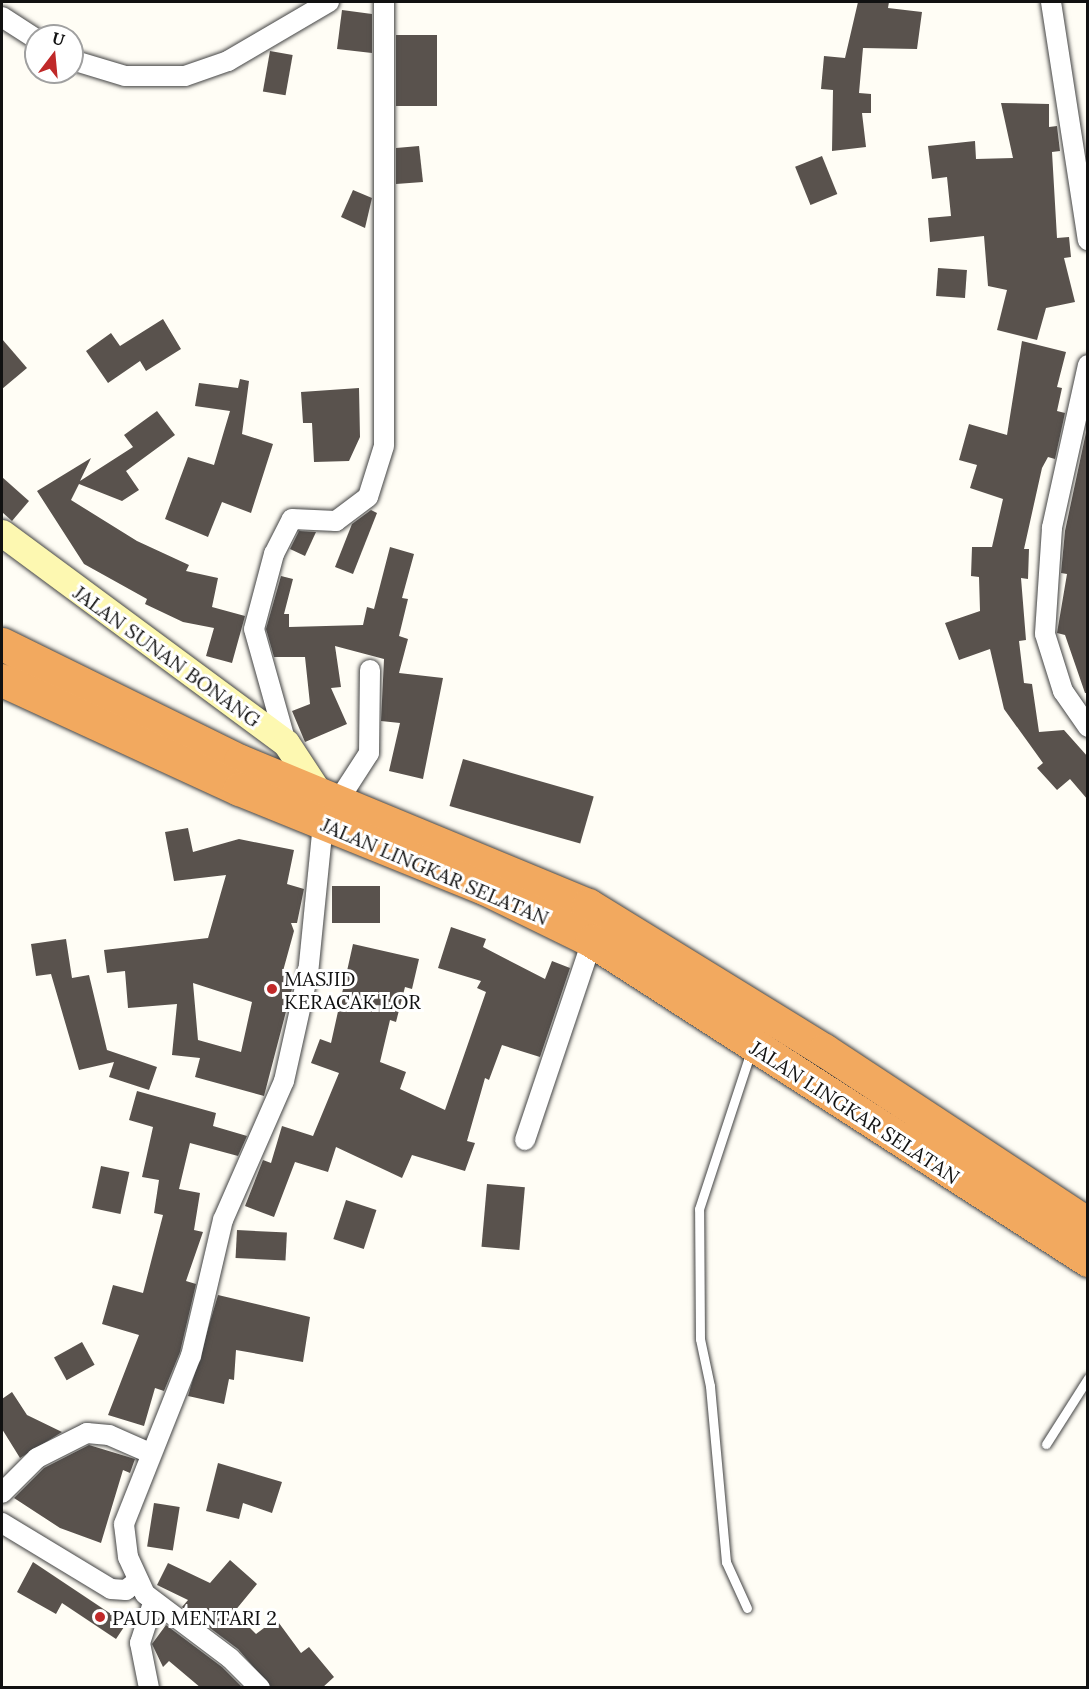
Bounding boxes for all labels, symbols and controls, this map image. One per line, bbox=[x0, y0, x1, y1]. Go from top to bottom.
north arrow bbox=[24, 24, 84, 84]
text: U bbox=[50, 27, 67, 50]
street label: JALAN SUNAN BONANG bbox=[69, 580, 265, 732]
street label: JALAN LINGKAR SELATAN bbox=[318, 812, 552, 930]
place label: MASJID KERACAK LOR bbox=[284, 966, 421, 1013]
marker: MASJID KERACAK LOR bbox=[265, 982, 279, 996]
street label: JALAN LINGKAR SELATAN bbox=[746, 1035, 964, 1189]
place label: PAUD MENTARI 2 bbox=[112, 1605, 277, 1629]
marker: PAUD MENTARI 2 bbox=[93, 1610, 107, 1624]

